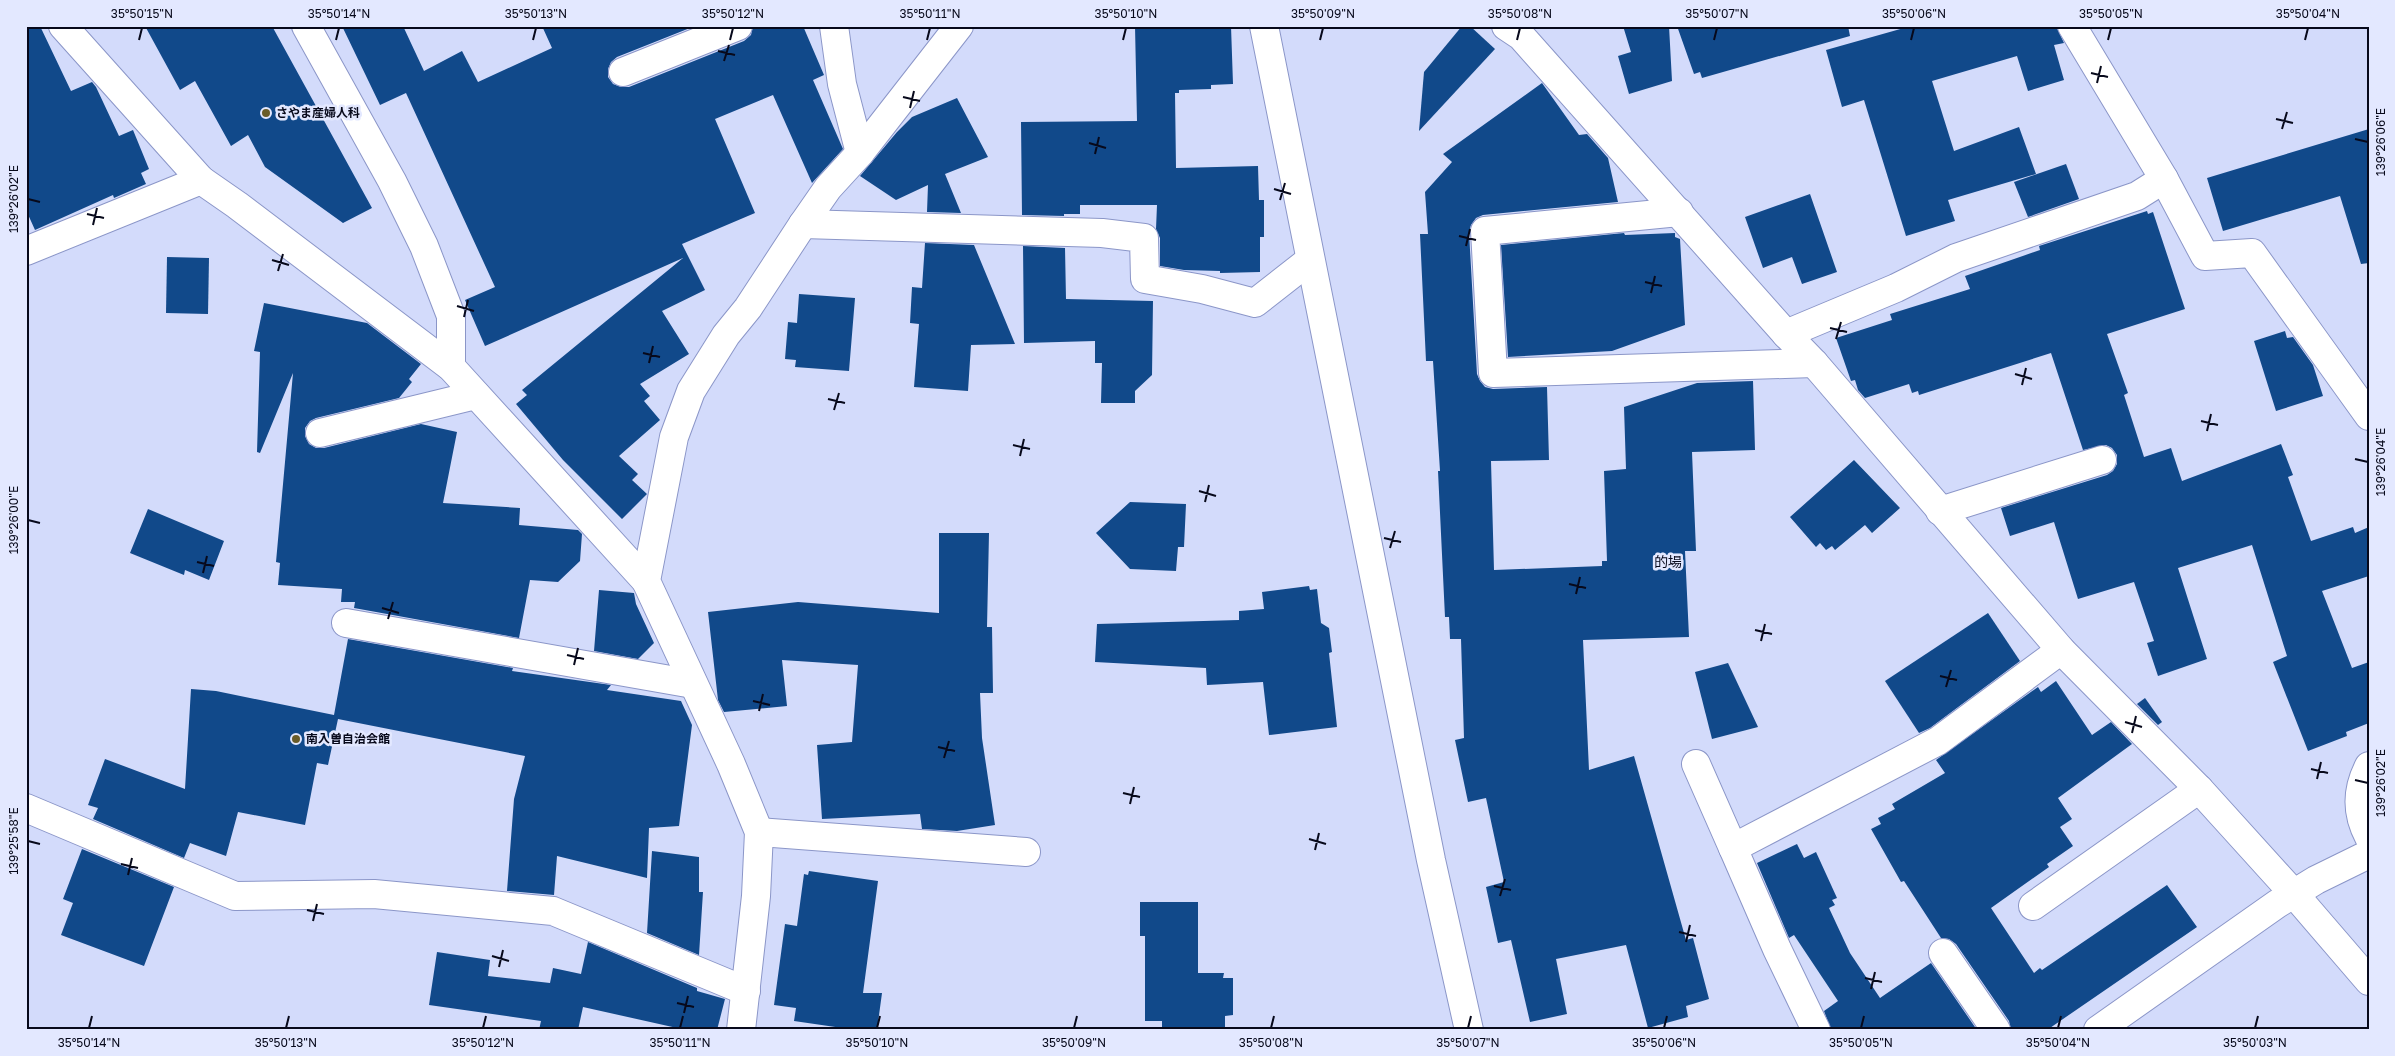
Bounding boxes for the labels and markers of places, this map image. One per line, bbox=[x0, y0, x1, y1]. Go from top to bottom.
place label: さやま産婦人科 bbox=[276, 105, 360, 120]
marker: さやま産婦人科 bbox=[260, 107, 272, 119]
place label: 南入曽自治会館 bbox=[306, 731, 390, 746]
marker: 南入曽自治会館 bbox=[290, 733, 302, 745]

